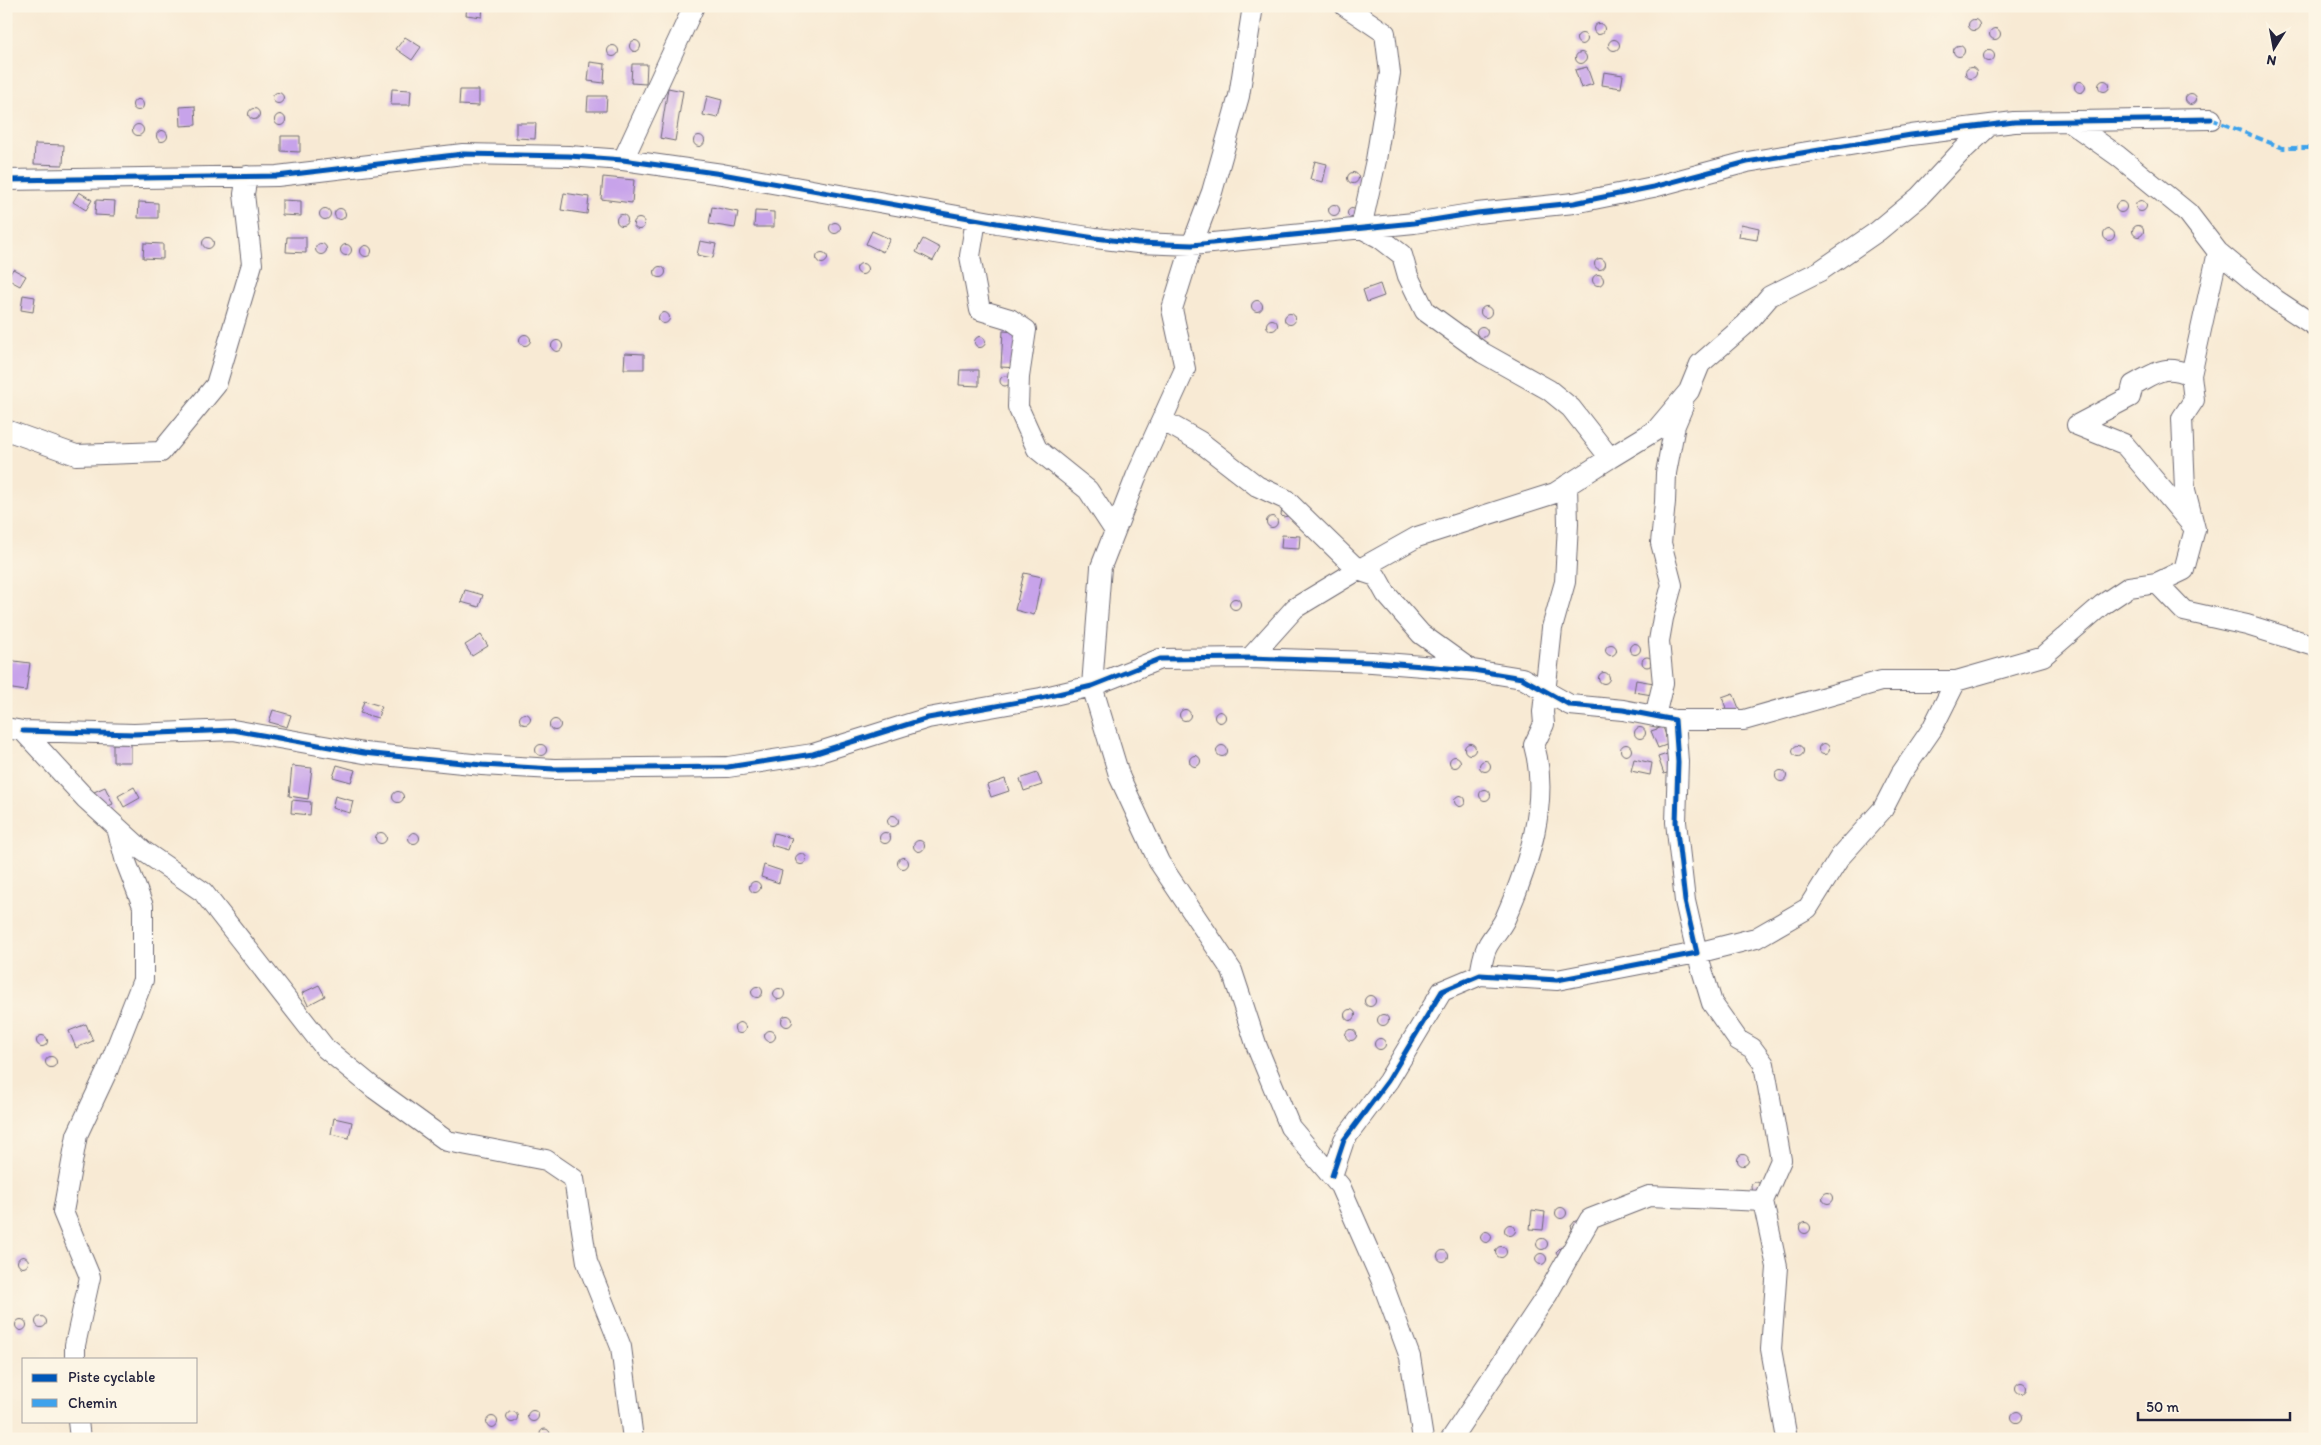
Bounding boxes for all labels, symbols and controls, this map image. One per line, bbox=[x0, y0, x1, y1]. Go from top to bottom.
north arrow bbox=[2248, 22, 2298, 72]
text: N bbox=[2265, 51, 2278, 70]
legend bbox=[22, 1358, 198, 1422]
text: Piste cyclable bbox=[68, 1368, 155, 1386]
scale bar bbox=[2138, 1390, 2291, 1422]
text: Chemin bbox=[68, 1394, 118, 1412]
text: 50 m bbox=[2146, 1398, 2179, 1416]

